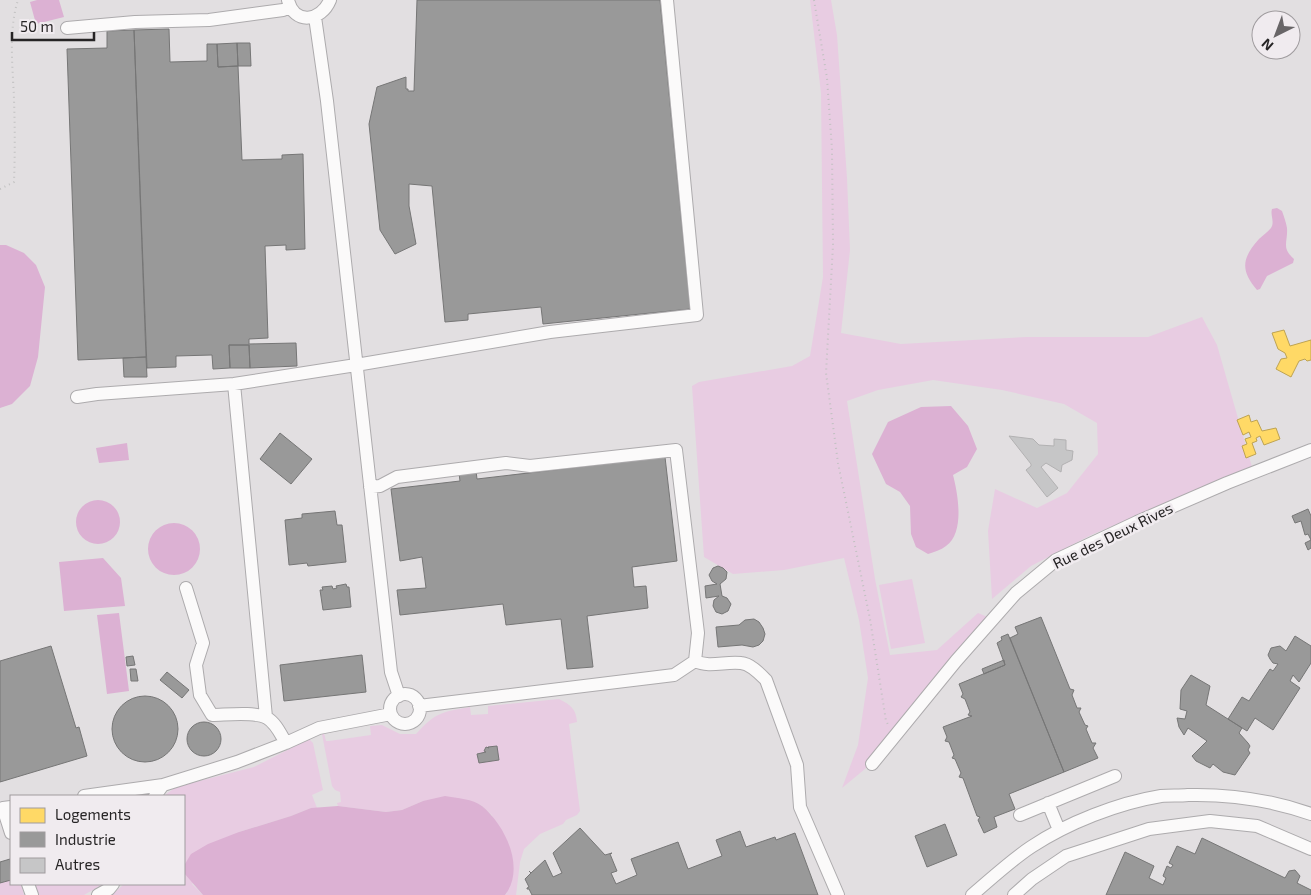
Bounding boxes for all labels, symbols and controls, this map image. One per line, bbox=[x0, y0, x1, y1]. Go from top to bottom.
scale bar bbox=[12, 10, 95, 42]
north arrow bbox=[1251, 10, 1301, 60]
text: 50 m bbox=[20, 17, 54, 35]
text: N bbox=[1258, 35, 1276, 55]
street label: Rue des Deux Rives bbox=[1050, 498, 1175, 572]
legend bbox=[10, 795, 185, 885]
text: Logements bbox=[55, 805, 131, 823]
text: Industrie bbox=[55, 830, 116, 848]
text: Autres bbox=[55, 855, 100, 873]

